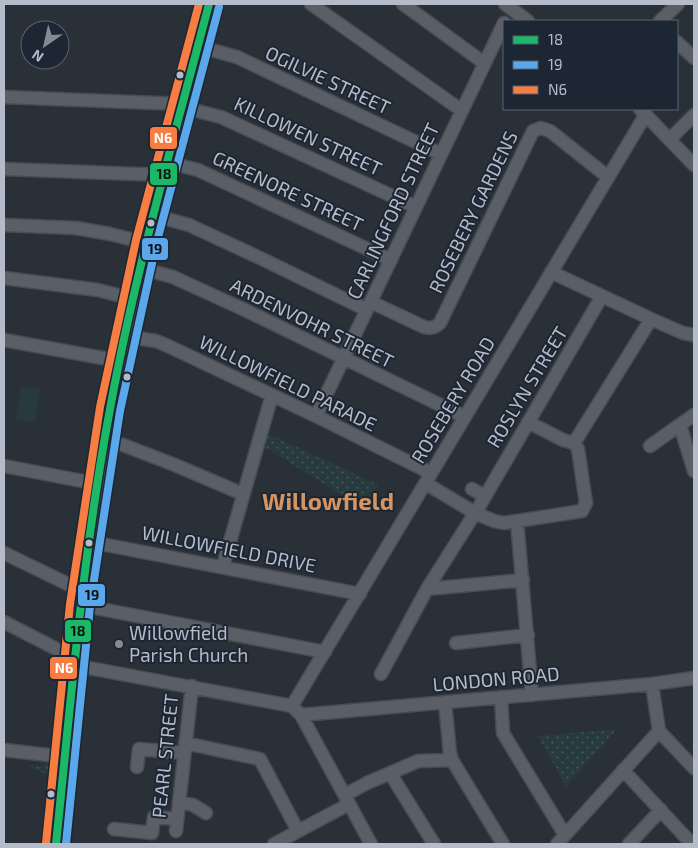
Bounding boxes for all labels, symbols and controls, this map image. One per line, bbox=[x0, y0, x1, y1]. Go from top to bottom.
north arrow bbox=[20, 20, 70, 70]
legend bbox=[503, 20, 678, 110]
text: 18 bbox=[548, 30, 563, 48]
street label: OGILVIE STREET bbox=[262, 41, 394, 118]
text: N bbox=[29, 46, 46, 66]
text: 19 bbox=[548, 55, 563, 73]
unlabelled marker bbox=[175, 70, 185, 80]
text: N6 bbox=[548, 80, 567, 98]
street label: KILLOWEN STREET bbox=[231, 91, 386, 180]
street label: CARLINGFORD STREET bbox=[342, 119, 443, 302]
line badge: N6 bbox=[149, 126, 178, 150]
street label: ROSEBERY GARDENS bbox=[423, 127, 522, 296]
text: N6 bbox=[154, 129, 172, 146]
street label: GREENORE STREET bbox=[209, 146, 367, 236]
line badge: 18 bbox=[149, 162, 178, 186]
text: 18 bbox=[157, 165, 171, 182]
unlabelled marker bbox=[146, 218, 156, 228]
line badge: 19 bbox=[141, 237, 169, 261]
text: 19 bbox=[148, 240, 162, 257]
street label: ARDENVOHR STREET bbox=[227, 273, 398, 372]
street label: ROSLYN STREET bbox=[481, 322, 572, 452]
street label: WILLOWFIELD PARADE bbox=[196, 330, 381, 436]
street label: ROSEBERY ROAD bbox=[406, 333, 499, 467]
unlabelled marker bbox=[122, 372, 132, 382]
district label: Willowfield bbox=[262, 486, 394, 515]
street label: WILLOWFIELD DRIVE bbox=[140, 520, 318, 577]
unlabelled marker bbox=[84, 538, 94, 548]
line badge: 19 bbox=[77, 583, 106, 607]
text: 19 bbox=[85, 586, 99, 603]
line badge: 18 bbox=[64, 619, 92, 643]
place label: Willowfield Parish Church bbox=[129, 621, 248, 666]
text: 18 bbox=[71, 622, 85, 639]
marker: Willowfield Parish Church bbox=[113, 638, 125, 650]
line badge: N6 bbox=[49, 656, 78, 680]
text: N6 bbox=[55, 659, 73, 676]
street label: LONDON ROAD bbox=[432, 661, 560, 696]
street label: PEARL STREET bbox=[147, 693, 182, 819]
unlabelled marker bbox=[46, 789, 56, 799]

